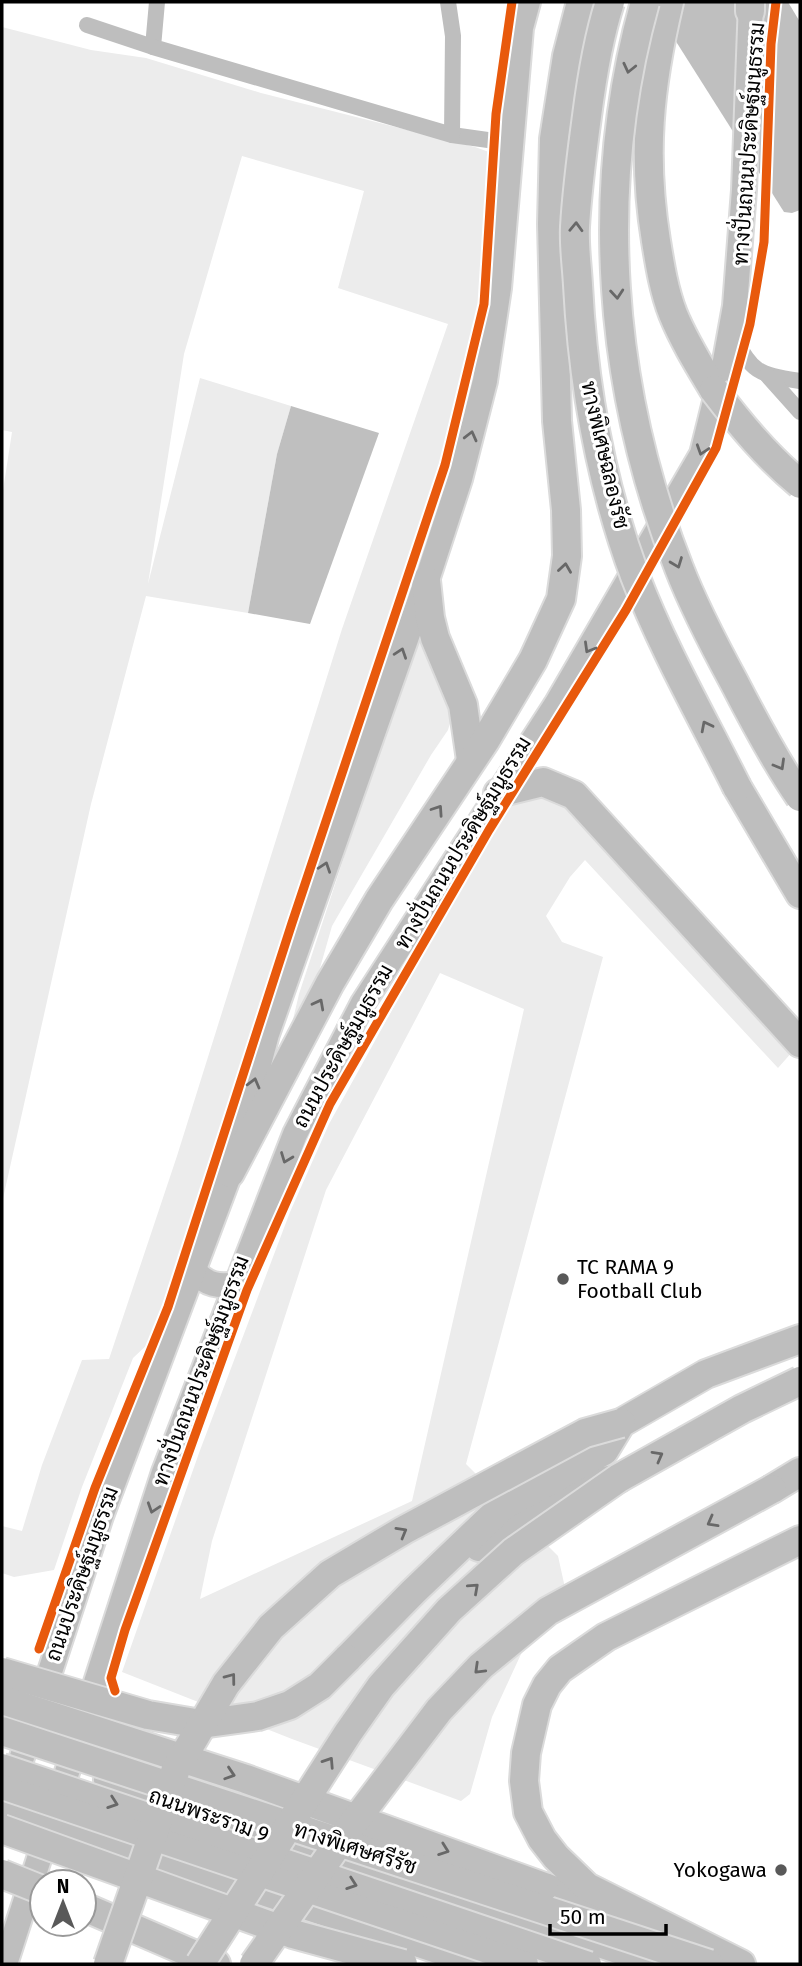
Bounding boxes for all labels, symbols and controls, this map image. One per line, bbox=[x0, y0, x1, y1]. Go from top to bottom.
street label: ทางปั่นถนนประดิษฐ์มนูธรรม bbox=[721, 21, 772, 267]
one-way arrow bbox=[623, 62, 638, 74]
one-way arrow bbox=[568, 221, 583, 232]
one-way arrow bbox=[609, 288, 624, 300]
street label: ทางพิเศษฉลองรัช bbox=[575, 379, 635, 531]
one-way arrow bbox=[463, 430, 477, 442]
one-way arrow bbox=[696, 443, 710, 456]
one-way arrow bbox=[669, 556, 683, 568]
one-way arrow bbox=[557, 562, 572, 574]
one-way arrow bbox=[585, 640, 598, 653]
one-way arrow bbox=[393, 647, 407, 659]
one-way arrow bbox=[700, 721, 714, 733]
street label: ทางปั่นถนนประดิษฐ์มนูธรรม bbox=[384, 729, 539, 955]
one-way arrow bbox=[772, 758, 785, 771]
one-way arrow bbox=[430, 805, 442, 818]
one-way arrow bbox=[317, 862, 331, 874]
street label: ถนนประดิษฐ์มนูธรรม bbox=[286, 959, 400, 1133]
one-way arrow bbox=[310, 999, 324, 1011]
one-way arrow bbox=[246, 1077, 260, 1089]
one-way arrow bbox=[280, 1151, 294, 1163]
street label: ทางปั่นถนนประดิษฐ์มนูธรรม bbox=[141, 1250, 257, 1491]
place label: TC RAMA 9 Football Club bbox=[577, 1254, 702, 1304]
marker: TC RAMA 9 Football Club bbox=[555, 1271, 571, 1287]
one-way arrow bbox=[651, 1451, 664, 1464]
street label: ถนนประดิษฐ์มนูธรรม bbox=[39, 1483, 126, 1665]
one-way arrow bbox=[146, 1502, 161, 1514]
one-way arrow bbox=[707, 1514, 719, 1527]
one-way arrow bbox=[395, 1527, 407, 1540]
one-way arrow bbox=[466, 1584, 479, 1596]
one-way arrow bbox=[474, 1661, 487, 1673]
one-way arrow bbox=[223, 1673, 235, 1686]
one-way arrow bbox=[321, 1757, 333, 1770]
one-way arrow bbox=[223, 1766, 236, 1780]
street label: ถนนพระราม 9 bbox=[146, 1782, 272, 1848]
one-way arrow bbox=[106, 1795, 119, 1809]
street label: ทางพิเศษศรีรัช bbox=[290, 1816, 420, 1880]
one-way arrow bbox=[438, 1842, 450, 1856]
place label: Yokogawa bbox=[674, 1857, 767, 1883]
marker: Yokogawa bbox=[773, 1862, 789, 1878]
north arrow bbox=[28, 1868, 98, 1938]
text: N bbox=[57, 1875, 69, 1898]
one-way arrow bbox=[345, 1876, 357, 1890]
scale bar bbox=[550, 1892, 666, 1936]
text: 50 m bbox=[560, 1904, 606, 1930]

